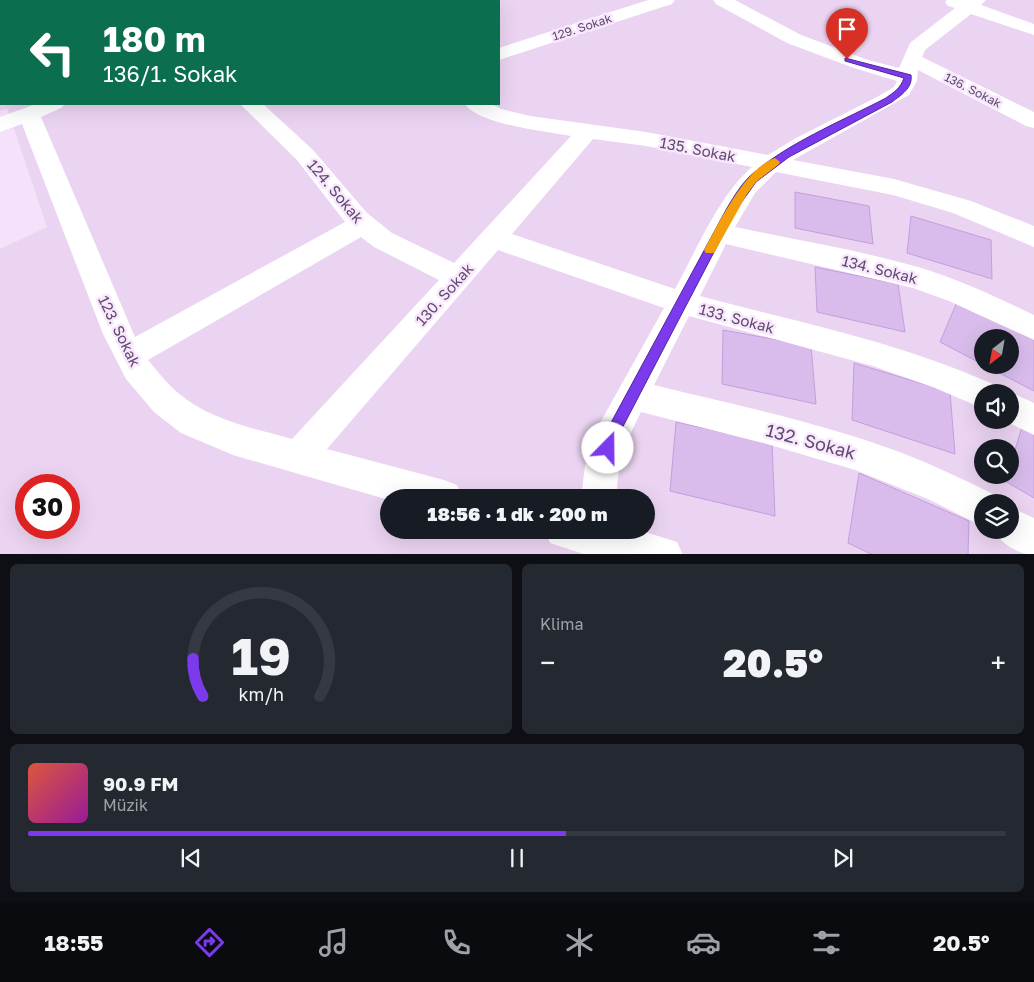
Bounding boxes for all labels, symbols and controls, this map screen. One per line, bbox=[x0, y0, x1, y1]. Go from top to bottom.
pin bbox=[826, 8, 868, 59]
street label: 129. Sokak bbox=[550, 10, 614, 44]
icon: arrive bbox=[833, 15, 861, 43]
text: 180 m bbox=[103, 18, 206, 60]
icon: left bbox=[20, 20, 85, 85]
text: 136/1. Sokak bbox=[103, 60, 238, 87]
street label: 136. Sokak bbox=[942, 69, 1004, 111]
street label: 135. Sokak bbox=[659, 133, 738, 165]
street label: 124. Sokak bbox=[304, 156, 368, 227]
street label: 134. Sokak bbox=[840, 251, 920, 287]
street label: 130. Sokak bbox=[411, 259, 477, 329]
street label: 123. Sokak bbox=[95, 293, 145, 370]
street label: 133. Sokak bbox=[698, 299, 777, 337]
north arrow bbox=[974, 329, 1019, 374]
map controls bbox=[974, 329, 1019, 539]
button: sound bbox=[974, 384, 1019, 429]
street label: 132. Sokak bbox=[764, 418, 858, 464]
position arrow bbox=[581, 421, 633, 473]
button: search bbox=[974, 439, 1019, 484]
speed limit sign: 30 bbox=[15, 474, 80, 539]
button: layers bbox=[974, 494, 1019, 539]
text: 18:56 · 1 dk · 200 m bbox=[427, 502, 608, 525]
text: Klima bbox=[540, 614, 584, 634]
text: 19 bbox=[231, 624, 291, 686]
text: 20.5° bbox=[723, 640, 823, 685]
text: − bbox=[540, 646, 555, 679]
text: + bbox=[991, 646, 1006, 679]
text: km/h bbox=[238, 683, 284, 705]
text: 90.9 FM bbox=[103, 772, 179, 795]
text: Müzik bbox=[103, 795, 148, 815]
icon: previous bbox=[177, 844, 205, 872]
icon: pause bbox=[503, 844, 531, 872]
icon: next bbox=[829, 844, 857, 872]
icon: directions bbox=[192, 925, 227, 960]
icon: music bbox=[316, 925, 351, 960]
icon: phone bbox=[439, 925, 474, 960]
icon: climate bbox=[562, 925, 597, 960]
icon: car bbox=[686, 925, 721, 960]
icon: filters bbox=[809, 925, 844, 960]
text: 18:55 bbox=[44, 929, 104, 956]
text: 20.5° bbox=[933, 929, 990, 956]

